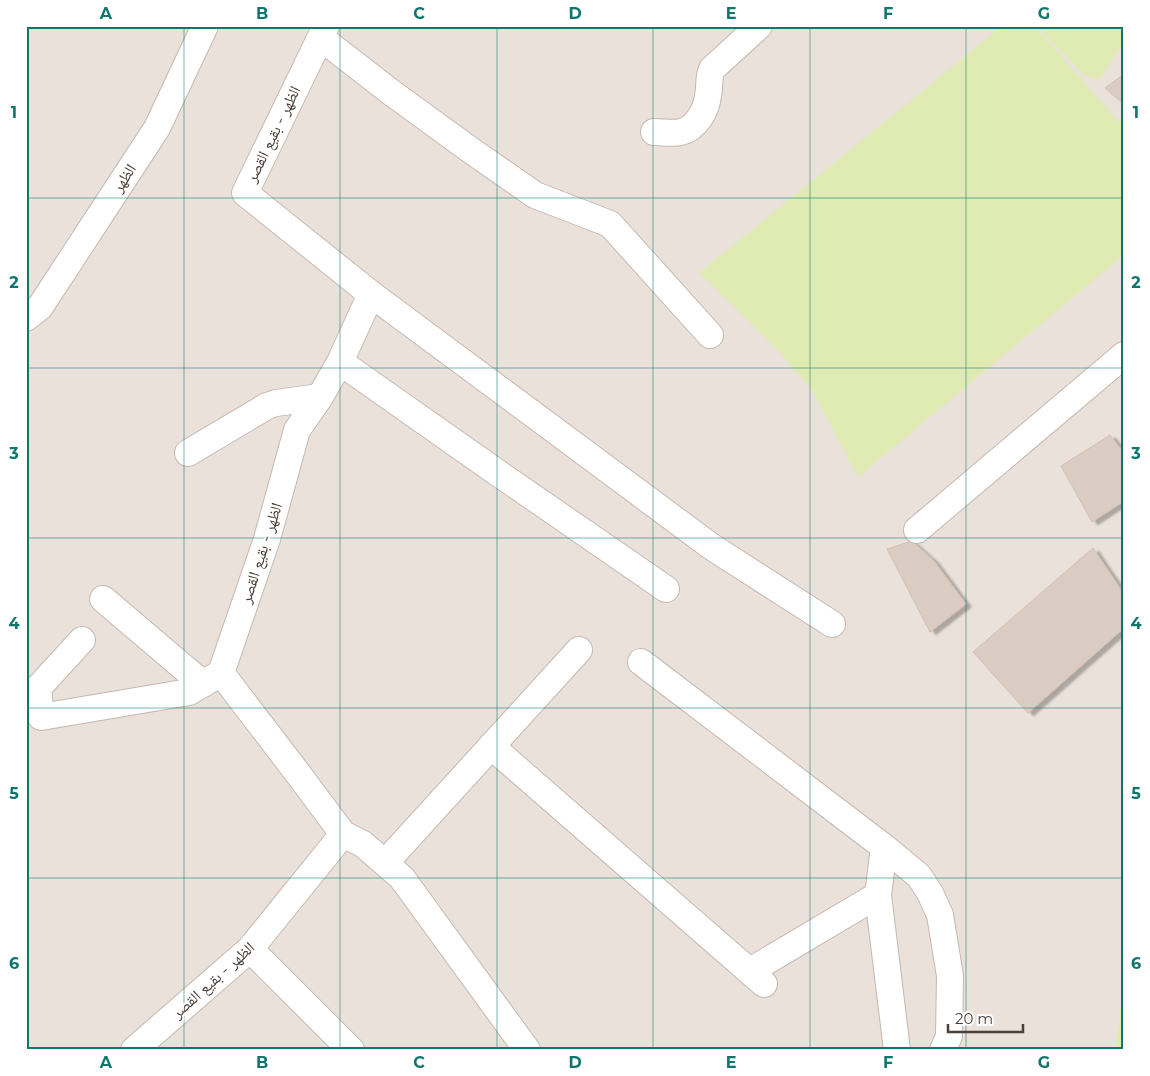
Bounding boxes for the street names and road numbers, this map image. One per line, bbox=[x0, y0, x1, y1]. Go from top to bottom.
street label: الظهر - بقيع القصر bbox=[241, 83, 305, 187]
street label: الظهر bbox=[107, 160, 140, 197]
street label: الظهر - بقيع القصر bbox=[235, 500, 287, 607]
street label: الظهر - بقيع القصر bbox=[167, 938, 259, 1024]

